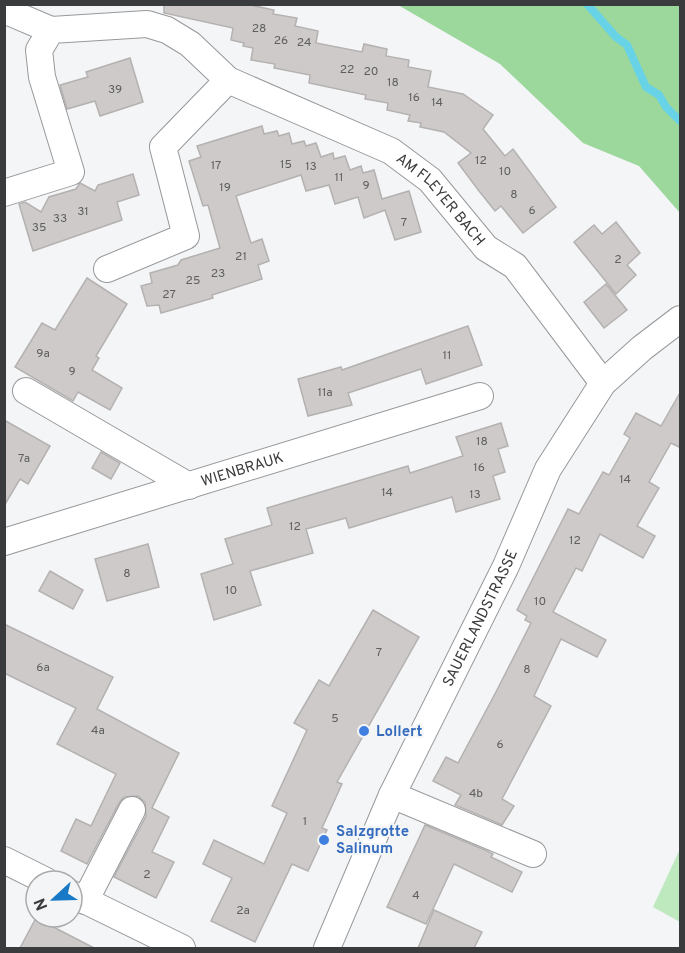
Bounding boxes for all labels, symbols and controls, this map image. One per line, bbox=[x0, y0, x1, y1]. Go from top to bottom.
house number: 28 bbox=[252, 21, 266, 37]
house number: 26 bbox=[274, 33, 288, 49]
house number: 24 bbox=[297, 35, 311, 51]
house number: 22 bbox=[340, 62, 354, 78]
house number: 20 bbox=[363, 64, 379, 80]
house number: 18 bbox=[387, 75, 399, 91]
house number: 39 bbox=[108, 82, 122, 98]
house number: 16 bbox=[408, 90, 420, 106]
house number: 14 bbox=[431, 95, 443, 111]
street label: AM FLEYER BACH bbox=[392, 150, 488, 250]
house number: 12 bbox=[475, 153, 487, 169]
house number: 15 bbox=[280, 157, 292, 173]
house number: 17 bbox=[211, 158, 221, 174]
house number: 13 bbox=[305, 159, 317, 175]
house number: 10 bbox=[499, 164, 511, 180]
house number: 11 bbox=[335, 170, 343, 186]
house number: 9 bbox=[362, 178, 370, 194]
house number: 19 bbox=[219, 180, 231, 196]
house number: 8 bbox=[510, 187, 518, 203]
house number: 6 bbox=[528, 203, 536, 219]
house number: 31 bbox=[77, 204, 89, 220]
house number: 33 bbox=[53, 211, 67, 227]
house number: 7 bbox=[401, 215, 407, 231]
house number: 35 bbox=[32, 220, 46, 236]
house number: 21 bbox=[235, 249, 247, 265]
house number: 2 bbox=[614, 252, 622, 268]
house number: 23 bbox=[211, 266, 225, 282]
house number: 25 bbox=[186, 273, 200, 289]
house number: 27 bbox=[162, 287, 176, 303]
house number: 9a bbox=[36, 346, 50, 362]
house number: 11 bbox=[443, 348, 451, 364]
house number: 9 bbox=[68, 364, 76, 380]
house number: 11a bbox=[318, 385, 332, 401]
house number: 18 bbox=[476, 434, 488, 450]
street label: WIENBRAUK bbox=[199, 449, 286, 492]
house number: 7a bbox=[18, 451, 30, 467]
house number: 16 bbox=[473, 460, 485, 476]
house number: 14 bbox=[619, 472, 631, 488]
house number: 14 bbox=[381, 485, 393, 501]
house number: 13 bbox=[469, 487, 481, 503]
house number: 12 bbox=[289, 519, 301, 535]
house number: 12 bbox=[569, 533, 581, 549]
street label: SAUERLANDSTRASSE bbox=[439, 547, 523, 690]
house number: 8 bbox=[123, 566, 131, 582]
house number: 10 bbox=[225, 583, 237, 599]
house number: 10 bbox=[534, 594, 546, 610]
house number: 7 bbox=[376, 645, 382, 661]
house number: 6a bbox=[36, 660, 50, 676]
house number: 8 bbox=[523, 662, 531, 678]
house number: 5 bbox=[331, 711, 339, 727]
house number: 4a bbox=[91, 723, 105, 739]
place label: Lollert bbox=[376, 723, 422, 742]
marker: Lollert bbox=[357, 724, 371, 738]
house number: 6 bbox=[496, 737, 504, 753]
house number: 4b bbox=[469, 786, 483, 802]
house number: 1 bbox=[303, 814, 307, 830]
place label: Salzgrotte Salinum bbox=[336, 823, 409, 859]
marker: Salzgrotte Salinum bbox=[317, 833, 331, 847]
house number: 2 bbox=[143, 867, 151, 883]
north arrow bbox=[24, 869, 84, 929]
house number: 4 bbox=[412, 888, 420, 904]
text: N bbox=[31, 895, 53, 913]
house number: 2a bbox=[236, 903, 250, 919]

